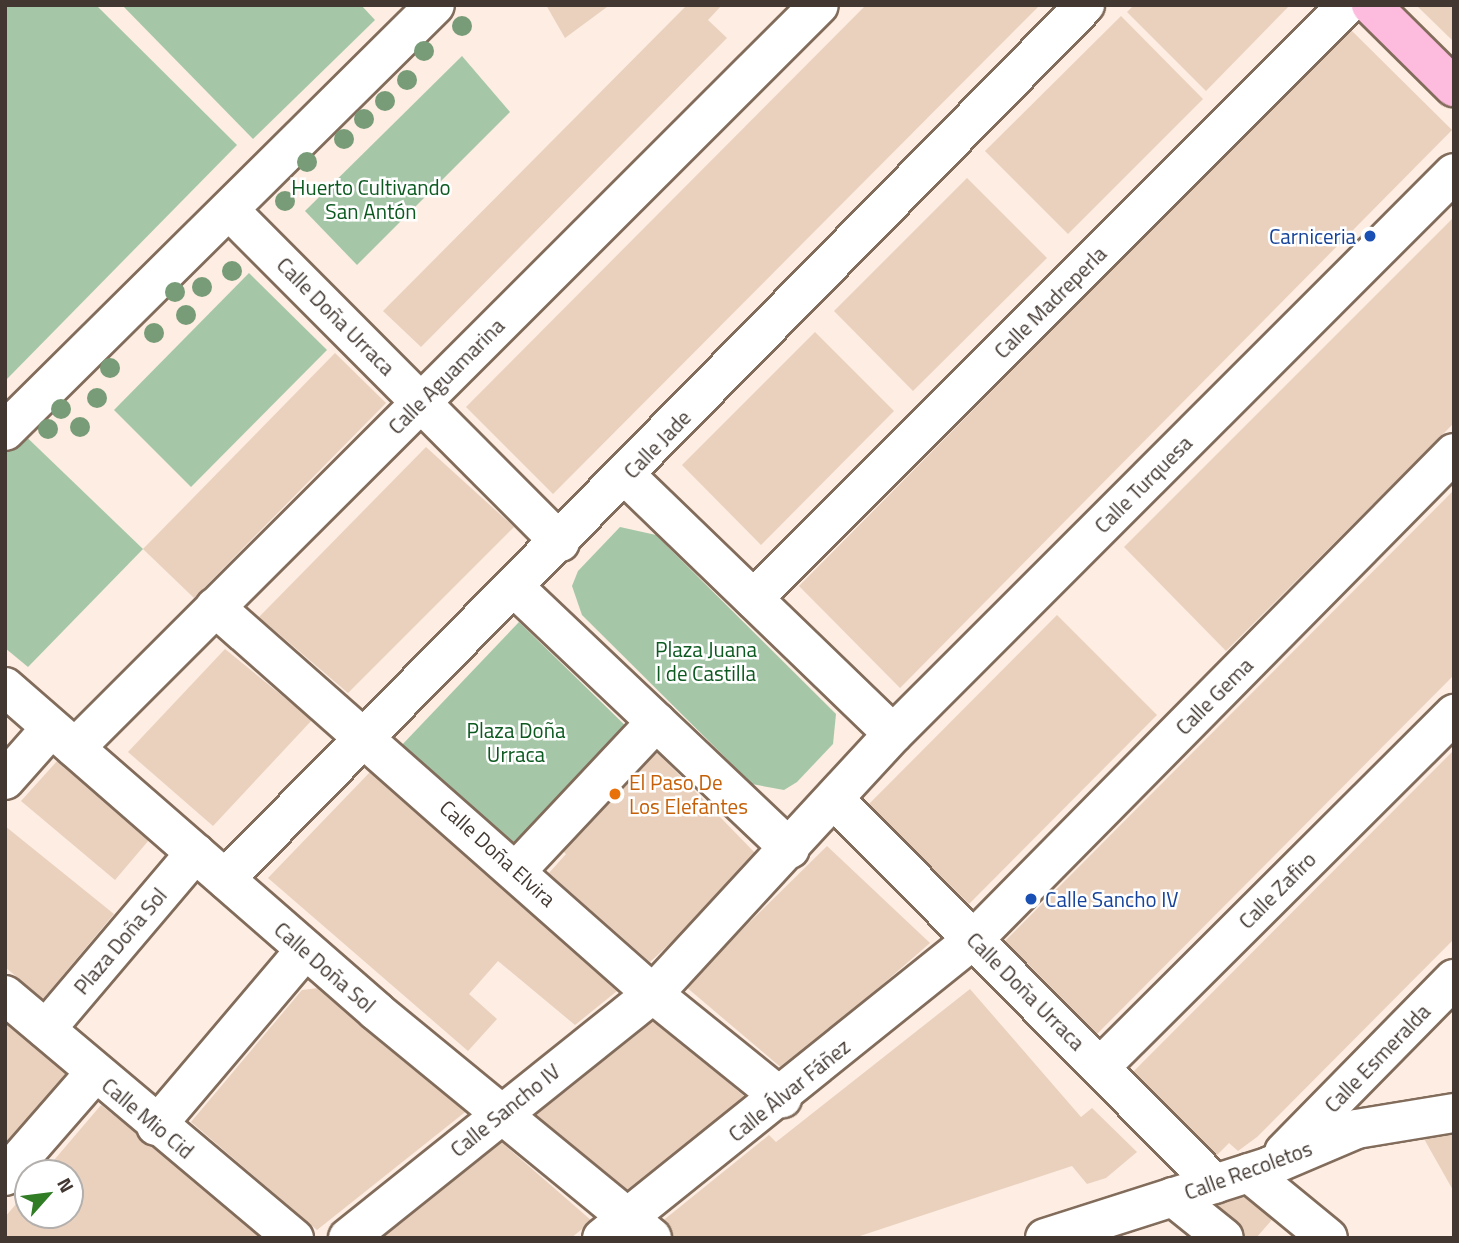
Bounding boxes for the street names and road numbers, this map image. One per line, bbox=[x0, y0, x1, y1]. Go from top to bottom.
street label: Calle Madreperla bbox=[989, 241, 1111, 363]
street label: Calle Doña Urraca bbox=[272, 252, 400, 380]
street label: Calle Aguamarina bbox=[383, 313, 509, 439]
street label: Calle Jade bbox=[618, 405, 696, 483]
street label: Calle Turquesa bbox=[1089, 430, 1197, 538]
street label: Calle Gema bbox=[1170, 652, 1258, 740]
street label: Calle Doña Elvira bbox=[435, 794, 561, 912]
street label: Calle Zafiro bbox=[1233, 846, 1321, 934]
street label: Plaza Doña Sol bbox=[68, 883, 172, 999]
street label: Calle Doña Sol bbox=[269, 916, 381, 1018]
street label: Calle Doña Urraca bbox=[962, 927, 1090, 1055]
street label: Calle Esmeralda bbox=[1319, 999, 1435, 1117]
street label: Calle Álvar Fáñez bbox=[723, 1033, 855, 1147]
street label: Calle Sancho IV bbox=[445, 1058, 565, 1162]
street label: Calle Mio Cid bbox=[97, 1072, 199, 1164]
street label: Calle Recoletos bbox=[1181, 1135, 1315, 1205]

